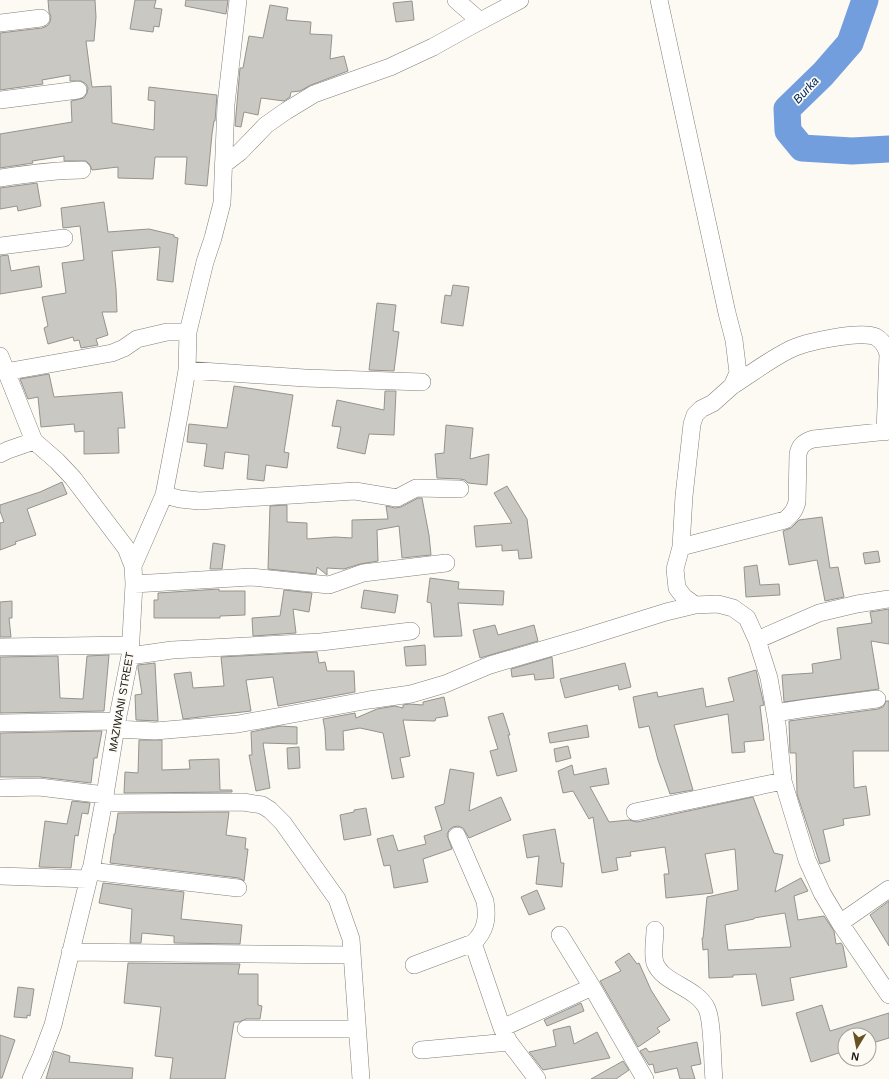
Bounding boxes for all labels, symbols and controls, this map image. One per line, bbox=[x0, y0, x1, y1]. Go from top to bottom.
water label: Burka bbox=[790, 74, 822, 106]
street label: MAZIWANI STREET bbox=[106, 651, 136, 753]
north arrow bbox=[837, 1027, 877, 1067]
text: N bbox=[850, 1050, 860, 1063]

